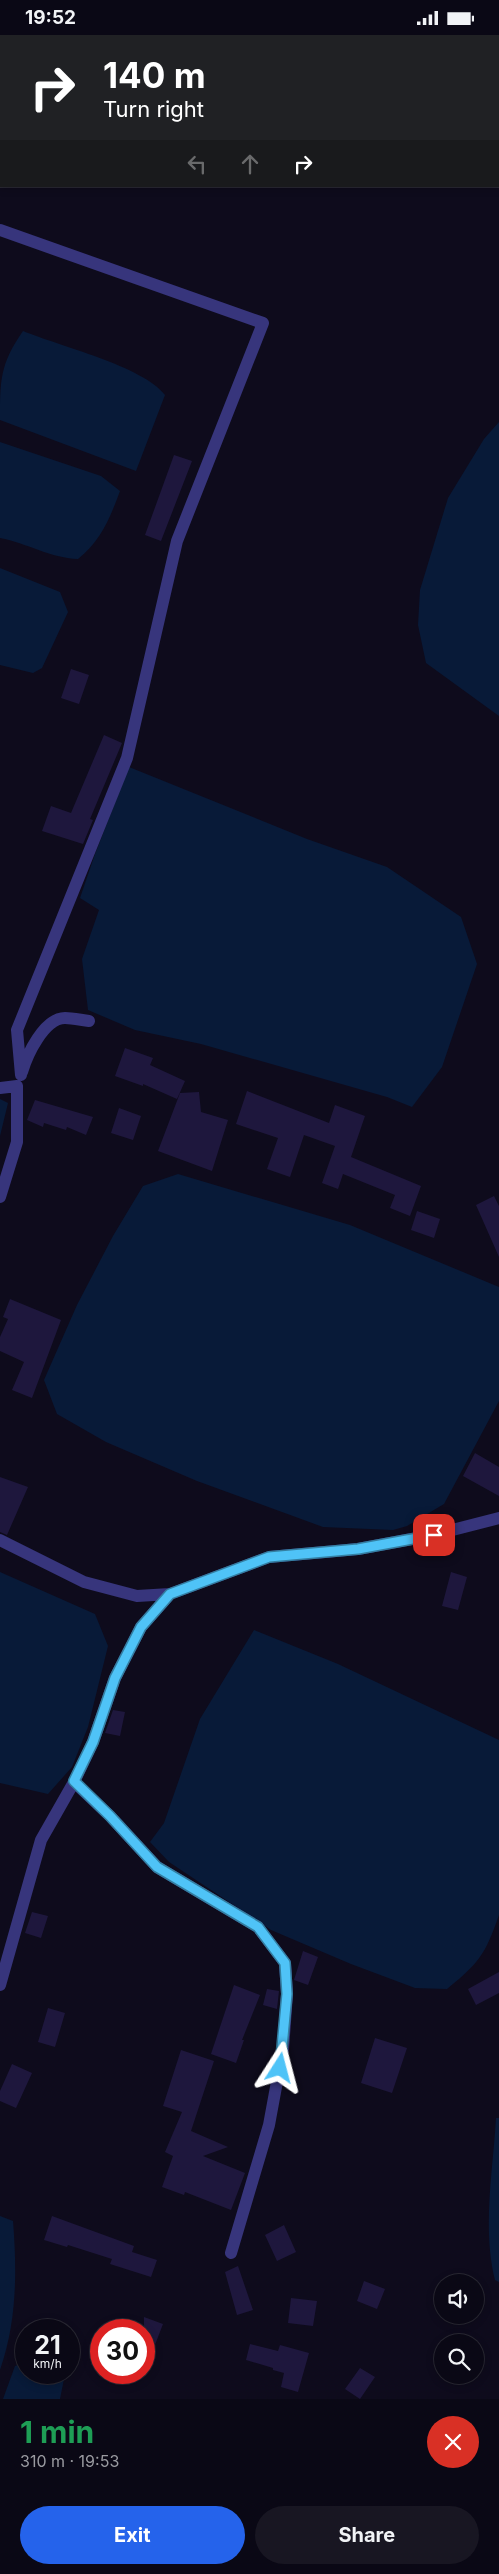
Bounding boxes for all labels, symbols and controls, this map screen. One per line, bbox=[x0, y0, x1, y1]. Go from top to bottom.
text: 19:52 bbox=[25, 6, 76, 29]
text: 140 m bbox=[103, 54, 206, 96]
icon: right bbox=[20, 55, 85, 120]
text: Turn right bbox=[103, 96, 204, 122]
icon: left bbox=[183, 150, 211, 178]
icon: ahead bbox=[236, 150, 264, 178]
icon: right bbox=[289, 150, 317, 178]
pin bbox=[413, 1514, 455, 1556]
icon: arrive bbox=[420, 1521, 448, 1549]
position arrow bbox=[253, 2041, 305, 2093]
map controls bbox=[434, 2274, 484, 2384]
button: sound bbox=[434, 2274, 484, 2324]
speed limit sign: 30 bbox=[90, 2319, 155, 2384]
text: 21 bbox=[34, 2330, 61, 2360]
button: search bbox=[434, 2334, 484, 2384]
text: km/h bbox=[33, 2356, 62, 2371]
text: 1 min bbox=[20, 2414, 94, 2450]
button: close bbox=[427, 2416, 479, 2468]
text: 310 m · 19:53 bbox=[20, 2451, 119, 2471]
button: Exit bbox=[20, 2506, 245, 2564]
button: Share bbox=[255, 2506, 479, 2564]

